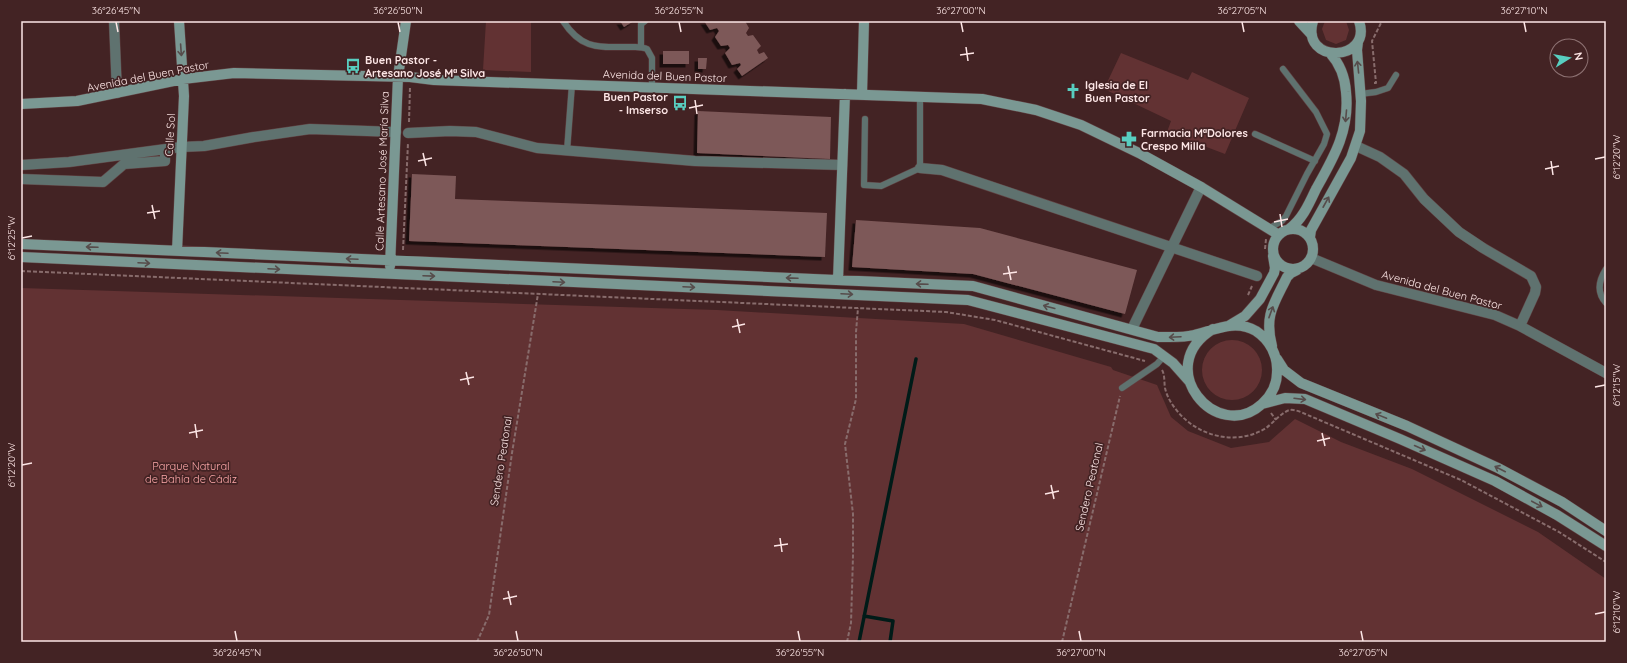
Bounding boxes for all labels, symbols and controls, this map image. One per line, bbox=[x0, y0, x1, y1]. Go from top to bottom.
text: 36°26'45"N bbox=[92, 4, 140, 17]
text: 36°26'50"N bbox=[373, 4, 423, 17]
text: 36°26'55"N bbox=[655, 4, 703, 17]
text: 36°27'00"N bbox=[936, 4, 986, 17]
text: 36°27'05"N bbox=[1218, 4, 1266, 17]
text: 36°27'10"N bbox=[1500, 4, 1548, 17]
north arrow bbox=[1549, 38, 1589, 78]
one-way arrow bbox=[177, 43, 184, 56]
text: N bbox=[1571, 51, 1586, 61]
place label: Buen Pastor - Artesano José Mª Silva bbox=[365, 53, 485, 80]
street label: Avenida del Buen Pastor bbox=[86, 57, 211, 95]
bus stop icon: Buen Pastor - Artesano José Mª Silva bbox=[344, 57, 362, 75]
one-way arrow bbox=[1354, 61, 1362, 74]
street label: Avenida del Buen Pastor bbox=[603, 67, 728, 85]
place label: Iglesia de El Buen Pastor bbox=[1085, 78, 1150, 105]
church icon: Iglesia de El Buen Pastor bbox=[1064, 82, 1082, 100]
place label: Buen Pastor - Imserso bbox=[603, 90, 668, 117]
street label: Calle Artesano José María Silva bbox=[372, 91, 392, 251]
bus stop icon: Buen Pastor - Imserso bbox=[671, 94, 689, 112]
one-way arrow bbox=[1343, 109, 1350, 122]
street label: Calle Sol bbox=[162, 113, 178, 157]
place label: Farmacia MªDolores Crespo Milla bbox=[1141, 126, 1248, 153]
pharmacy icon: Farmacia MªDolores Crespo Milla bbox=[1120, 130, 1138, 148]
text: 6°12'20"W bbox=[1610, 134, 1623, 179]
one-way arrow bbox=[1323, 196, 1330, 208]
text: 6°12'25"W bbox=[5, 215, 18, 260]
one-way arrow bbox=[86, 243, 99, 251]
one-way arrow bbox=[216, 249, 229, 256]
one-way arrow bbox=[346, 255, 359, 263]
one-way arrow bbox=[137, 259, 150, 267]
one-way arrow bbox=[267, 265, 280, 273]
street label: Avenida del Buen Pastor bbox=[1380, 267, 1504, 313]
one-way arrow bbox=[422, 272, 435, 280]
one-way arrow bbox=[786, 274, 799, 282]
one-way arrow bbox=[552, 278, 565, 285]
one-way arrow bbox=[916, 280, 929, 287]
one-way arrow bbox=[682, 284, 695, 291]
one-way arrow bbox=[840, 291, 853, 298]
one-way arrow bbox=[1043, 302, 1056, 310]
one-way arrow bbox=[1268, 307, 1276, 319]
one-way arrow bbox=[1169, 333, 1182, 341]
text: 6°12'15"W bbox=[1610, 363, 1623, 406]
one-way arrow bbox=[1293, 395, 1306, 402]
one-way arrow bbox=[1376, 411, 1388, 419]
street label: Sendero Peatonal bbox=[487, 415, 515, 507]
street label: Sendero Peatonal bbox=[1072, 441, 1106, 533]
text: 6°12'20"W bbox=[5, 442, 18, 487]
one-way arrow bbox=[1414, 444, 1426, 452]
park label: Parque Natural de Bahía de Cádiz bbox=[145, 459, 237, 486]
one-way arrow bbox=[1494, 465, 1506, 472]
one-way arrow bbox=[1531, 501, 1543, 509]
text: 6°12'10"W bbox=[1610, 590, 1623, 634]
text: 36°26'45"N bbox=[213, 646, 261, 659]
text: 36°26'50"N bbox=[493, 646, 543, 659]
text: 36°26'55"N bbox=[776, 646, 824, 659]
text: 36°27'00"N bbox=[1056, 646, 1106, 659]
text: 36°27'05"N bbox=[1339, 646, 1387, 659]

